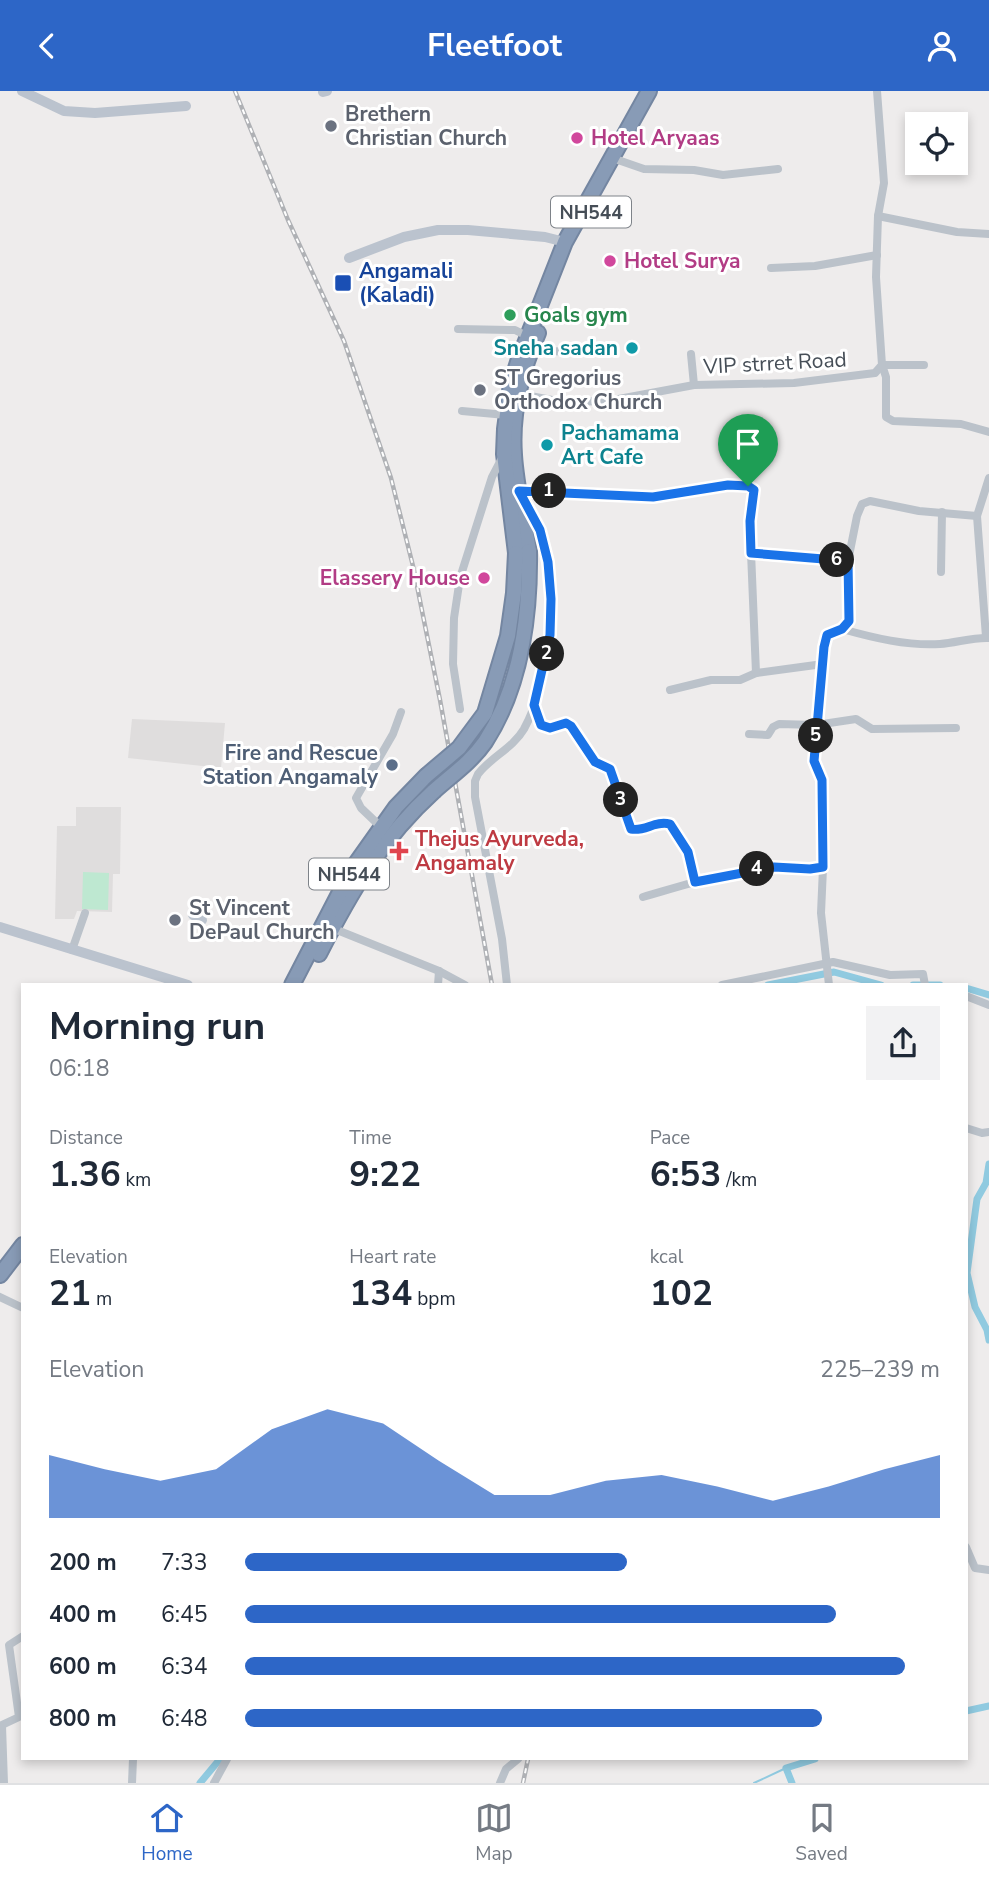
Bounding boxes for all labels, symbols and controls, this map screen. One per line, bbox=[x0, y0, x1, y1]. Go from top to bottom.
text: Fleetfoot bbox=[427, 24, 562, 67]
icon: back bbox=[28, 27, 66, 65]
icon: person bbox=[923, 27, 961, 65]
place label: Brethern Christian Church bbox=[345, 100, 507, 152]
map controls bbox=[905, 112, 968, 175]
button: locate bbox=[905, 112, 968, 175]
marker: Brethern Christian Church bbox=[323, 118, 339, 134]
place label: Hotel Aryaas bbox=[591, 124, 719, 152]
marker: Hotel Aryaas bbox=[569, 130, 585, 146]
road number: NH544 bbox=[551, 196, 631, 227]
place label: Hotel Surya bbox=[624, 247, 741, 275]
marker: Hotel Surya bbox=[602, 253, 618, 269]
place label: Angamali (Kaladi) bbox=[359, 257, 453, 309]
marker: Angamali (Kaladi) bbox=[333, 273, 353, 293]
place label: Goals gym bbox=[524, 301, 628, 329]
marker: Goals gym bbox=[502, 307, 518, 323]
place label: Sneha sadan bbox=[494, 334, 618, 362]
marker: Sneha sadan bbox=[624, 340, 640, 356]
street label: VIP strret Road bbox=[702, 345, 847, 381]
place label: ST Gregorius Orthodox Church bbox=[494, 364, 662, 416]
marker: ST Gregorius Orthodox Church bbox=[472, 382, 488, 398]
pin bbox=[718, 414, 778, 486]
place label: Pachamama Art Cafe bbox=[561, 419, 679, 471]
icon: arrive bbox=[729, 425, 767, 463]
marker: Pachamama Art Cafe bbox=[539, 437, 555, 453]
pin: 1 bbox=[532, 473, 566, 509]
text: 1 bbox=[543, 477, 554, 503]
pin: 6 bbox=[820, 543, 854, 577]
text: 6 bbox=[831, 546, 842, 572]
place label: Elassery House bbox=[320, 564, 470, 592]
marker: Elassery House bbox=[476, 570, 492, 586]
pin: 2 bbox=[530, 637, 564, 671]
text: 2 bbox=[541, 640, 552, 666]
pin: 5 bbox=[798, 719, 834, 753]
text: 5 bbox=[810, 722, 821, 748]
place label: Fire and Rescue Station Angamaly bbox=[202, 739, 379, 791]
marker: Fire and Rescue Station Angamaly bbox=[384, 757, 400, 773]
pin: 3 bbox=[604, 783, 638, 817]
text: 3 bbox=[615, 786, 626, 812]
place label: Thejus Ayurveda, Angamaly bbox=[415, 825, 584, 877]
marker: Thejus Ayurveda, Angamaly bbox=[389, 841, 409, 861]
pin: 4 bbox=[740, 851, 774, 887]
text: 4 bbox=[751, 855, 762, 881]
road number: NH544 bbox=[309, 859, 389, 889]
place label: St Vincent DePaul Church bbox=[189, 894, 335, 946]
marker: St Vincent DePaul Church bbox=[167, 912, 183, 928]
text: Morning run bbox=[49, 1001, 265, 1052]
button: share bbox=[866, 1006, 940, 1080]
text: 06:18 bbox=[49, 1053, 109, 1084]
text: Distance bbox=[49, 1125, 123, 1151]
text: Time bbox=[349, 1125, 392, 1151]
text: Pace bbox=[650, 1125, 690, 1151]
text: 1.36 bbox=[49, 1151, 121, 1198]
text: 9:22 bbox=[349, 1151, 421, 1198]
text: 6:53 bbox=[650, 1151, 721, 1198]
text: km bbox=[121, 1167, 151, 1193]
text: /km bbox=[721, 1167, 757, 1193]
text: Elevation bbox=[49, 1244, 128, 1270]
text: Heart rate bbox=[349, 1244, 436, 1270]
text: kcal bbox=[650, 1244, 683, 1270]
text: 21 bbox=[49, 1270, 91, 1317]
text: 134 bbox=[349, 1270, 412, 1317]
text: 102 bbox=[650, 1270, 713, 1317]
text: m bbox=[91, 1286, 112, 1312]
text: bpm bbox=[412, 1286, 456, 1312]
text: Elevation bbox=[49, 1354, 144, 1385]
text: 225–239 m bbox=[820, 1354, 940, 1385]
text: 200 m bbox=[49, 1547, 117, 1578]
text: 7:33 bbox=[161, 1547, 208, 1578]
text: 400 m bbox=[49, 1599, 117, 1630]
text: 6:45 bbox=[161, 1599, 208, 1630]
text: 600 m bbox=[49, 1651, 117, 1682]
text: 6:34 bbox=[161, 1651, 208, 1682]
text: 800 m bbox=[49, 1703, 117, 1734]
text: 6:48 bbox=[161, 1703, 208, 1734]
tab: Home bbox=[141, 1799, 193, 1867]
tab: Map bbox=[475, 1799, 513, 1867]
tab: Saved bbox=[795, 1799, 848, 1867]

